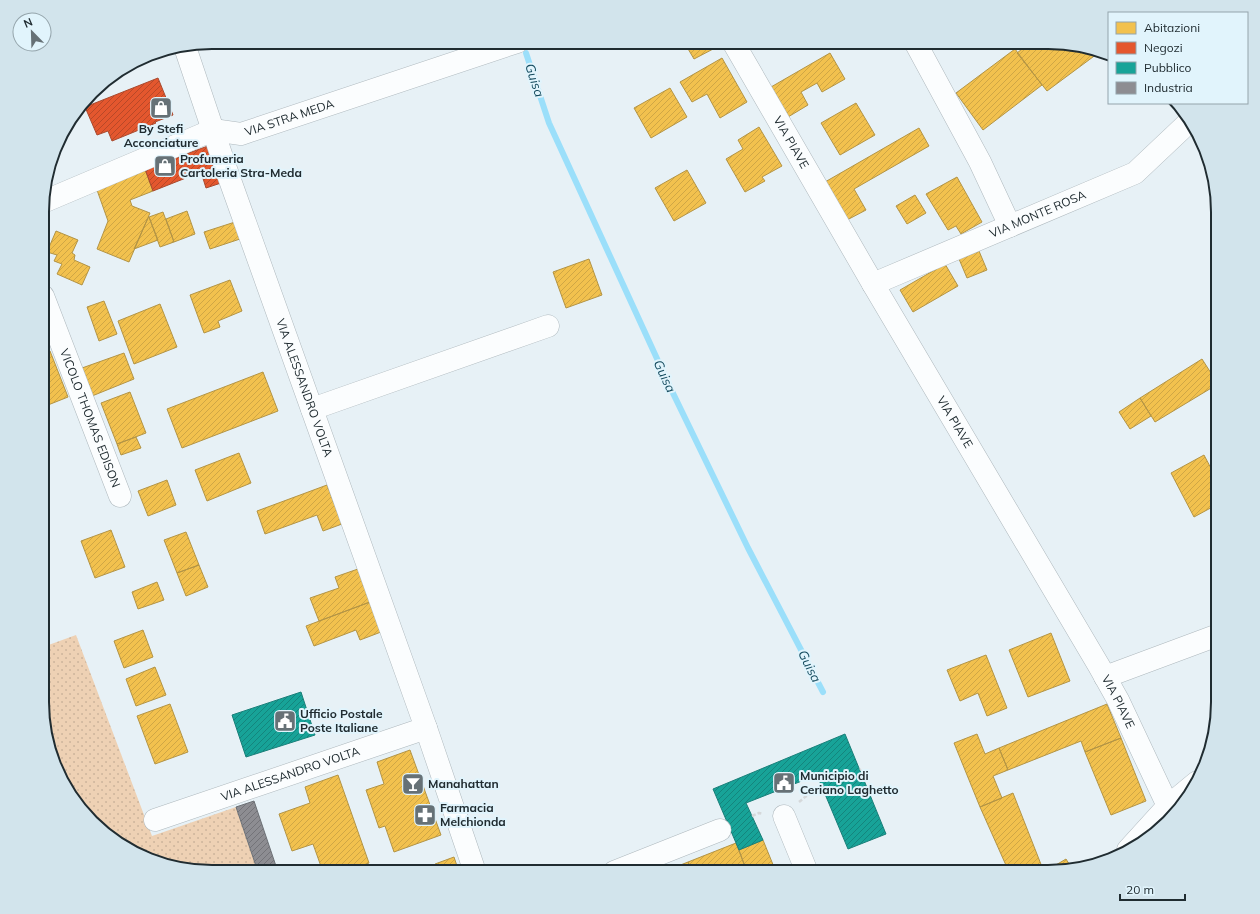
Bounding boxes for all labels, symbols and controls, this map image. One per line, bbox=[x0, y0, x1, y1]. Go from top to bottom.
north arrow bbox=[12, 12, 52, 52]
legend bbox=[1108, 12, 1248, 104]
text: N bbox=[22, 15, 35, 31]
text: Abitazioni bbox=[1144, 20, 1200, 35]
text: Negozi bbox=[1144, 40, 1183, 55]
text: Pubblico bbox=[1144, 60, 1192, 75]
water label: Guisa bbox=[522, 61, 548, 99]
text: Industria bbox=[1144, 80, 1193, 95]
shop icon: By Stefi Acconciature bbox=[148, 95, 174, 121]
street label: VIA STRA MEDA bbox=[243, 95, 336, 139]
street label: VIA PIAVE bbox=[771, 113, 813, 171]
place label: By Stefi Acconciature bbox=[124, 121, 199, 150]
place label: Profumeria Cartoleria Stra-Meda bbox=[180, 151, 302, 180]
shop icon: Profumeria Cartoleria Stra-Meda bbox=[152, 153, 178, 179]
street label: VIA MONTE ROSA bbox=[987, 187, 1088, 241]
street label: VIA ALESSANDRO VOLTA bbox=[273, 316, 336, 459]
street label: VICOLO THOMAS EDISON bbox=[57, 347, 124, 490]
water label: Guisa bbox=[650, 357, 680, 395]
street label: VIA PIAVE bbox=[934, 393, 976, 451]
water label: Guisa bbox=[795, 647, 825, 685]
street label: VIA PIAVE bbox=[1099, 672, 1138, 731]
place label: Ufficio Postale Poste Italiane bbox=[300, 706, 383, 735]
public building icon: Ufficio Postale Poste Italiane bbox=[272, 708, 298, 734]
street label: VIA ALESSANDRO VOLTA bbox=[219, 743, 362, 804]
place label: Municipio di Ceriano Laghetto bbox=[800, 768, 899, 797]
public building icon: Municipio di Ceriano Laghetto bbox=[771, 770, 797, 796]
bar icon: Manahattan bbox=[400, 771, 426, 797]
place label: Manahattan bbox=[428, 776, 499, 791]
place label: Farmacia Melchionda bbox=[440, 800, 506, 829]
pharmacy icon: Farmacia Melchionda bbox=[412, 802, 438, 828]
scale bar bbox=[1120, 876, 1185, 902]
text: 20 m bbox=[1126, 882, 1154, 897]

